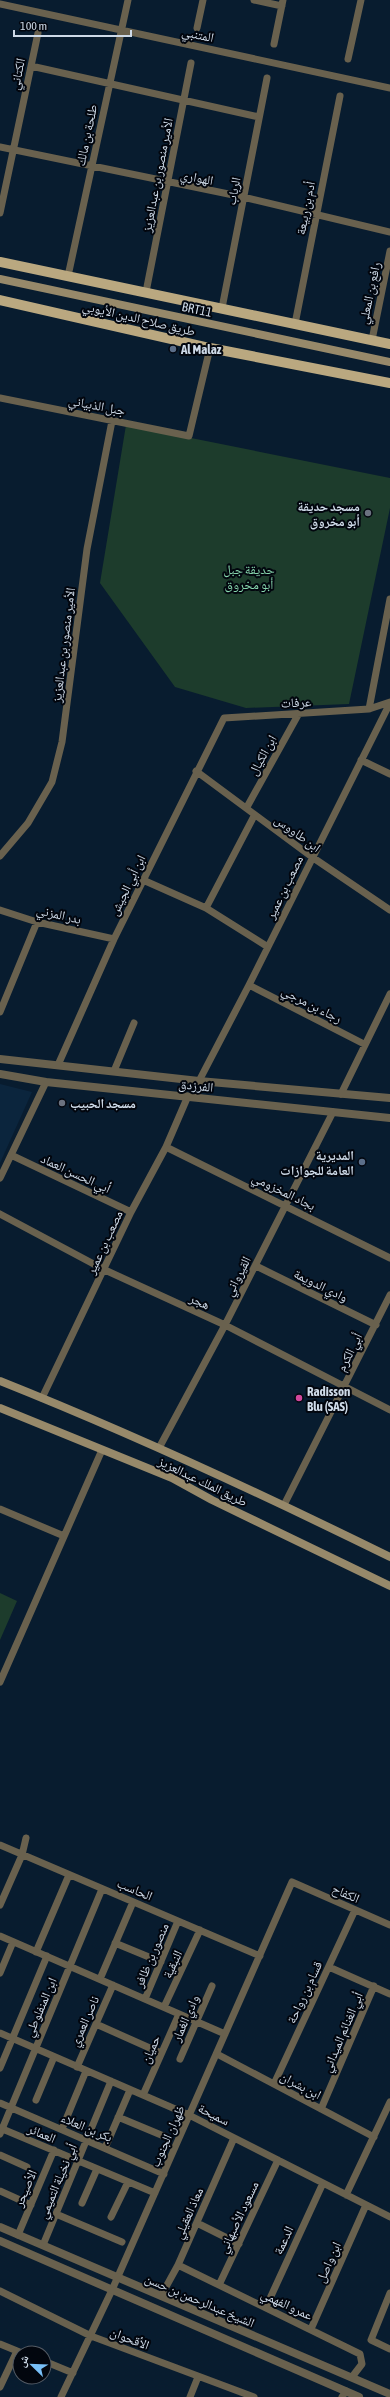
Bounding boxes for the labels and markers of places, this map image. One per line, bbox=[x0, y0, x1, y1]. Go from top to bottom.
place label: Al Malaz bbox=[180, 342, 222, 357]
marker: Al Malaz bbox=[168, 344, 178, 354]
place label: مسجد حديقة أبو مخروق bbox=[298, 499, 360, 530]
marker: مسجد حديقة أبو مخروق bbox=[363, 508, 373, 518]
place label: مسجد الحبيب bbox=[70, 1096, 136, 1111]
marker: مسجد الحبيب bbox=[57, 1098, 67, 1108]
place label: المديرية العامة للجوازات bbox=[280, 1148, 354, 1178]
marker: المديرية العامة للجوازات bbox=[357, 1157, 367, 1167]
place label: Radisson Blu (SAS) bbox=[307, 1384, 350, 1414]
marker: Radisson Blu (SAS) bbox=[294, 1393, 304, 1403]

